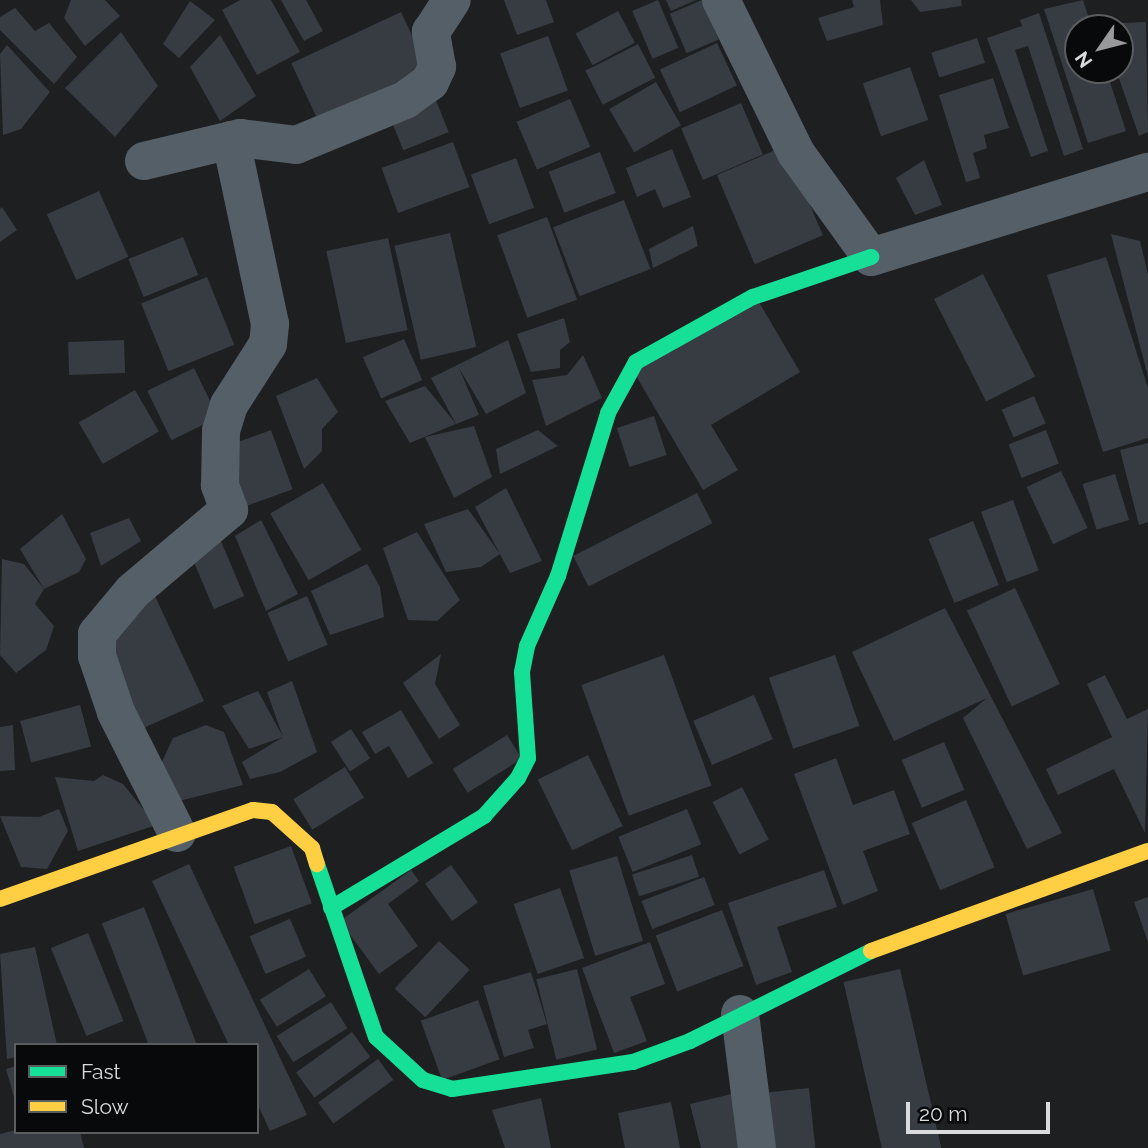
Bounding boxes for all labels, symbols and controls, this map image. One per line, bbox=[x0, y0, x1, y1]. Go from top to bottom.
north arrow bbox=[1064, 14, 1134, 84]
text: N bbox=[1070, 48, 1097, 72]
legend bbox=[14, 1043, 259, 1134]
text: Fast bbox=[81, 1059, 121, 1084]
scale bar bbox=[910, 1088, 1054, 1132]
text: Slow bbox=[81, 1094, 129, 1119]
text: 20 m bbox=[919, 1101, 967, 1126]

